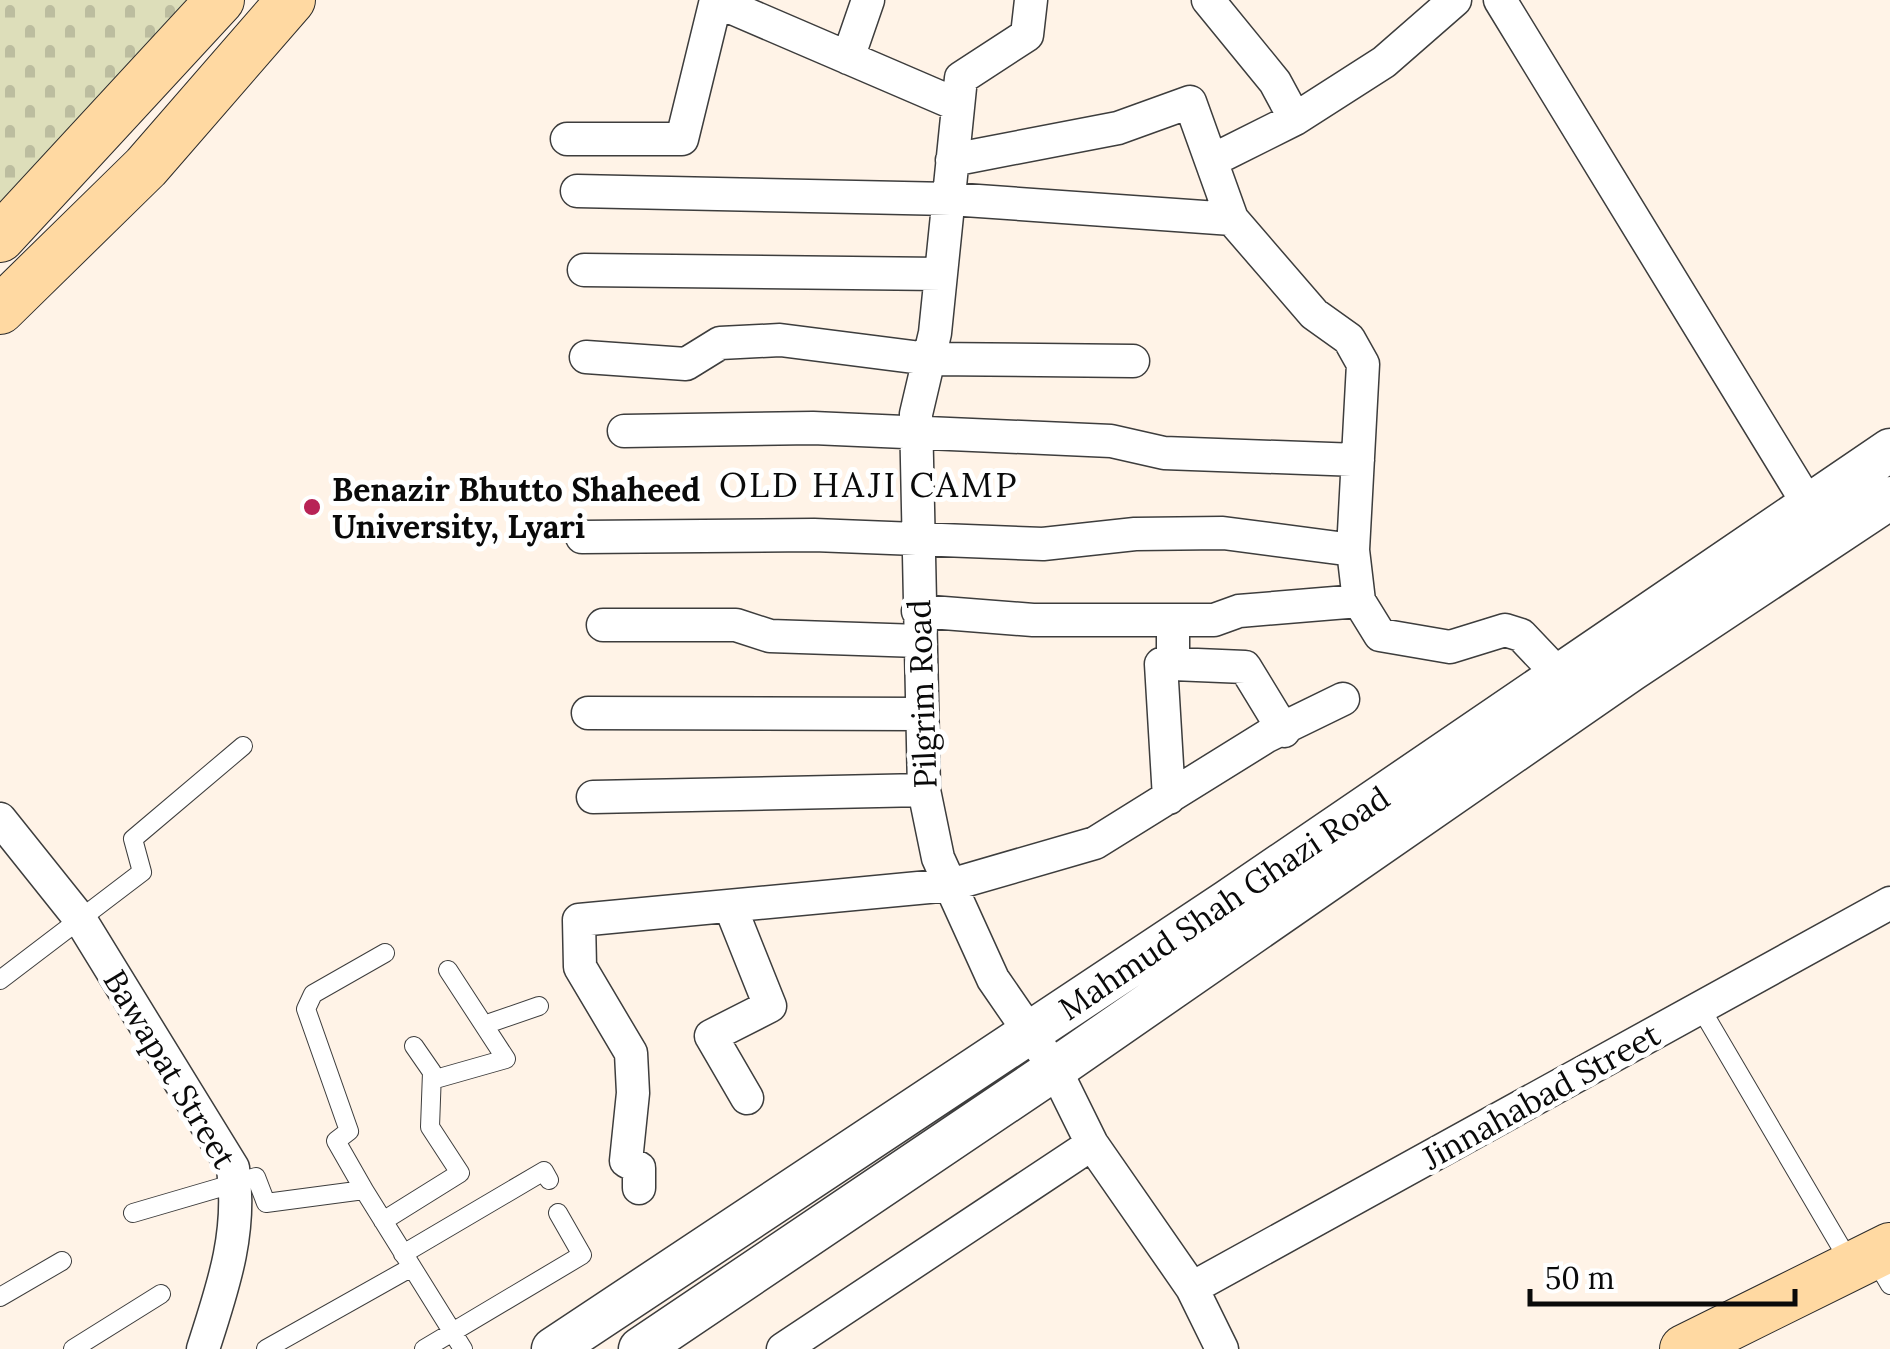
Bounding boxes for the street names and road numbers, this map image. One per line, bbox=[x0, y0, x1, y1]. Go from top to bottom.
street label: Pilgrim Road bbox=[898, 599, 946, 789]
street label: Mahmud Shah Ghazi Road bbox=[1051, 777, 1397, 1029]
street label: Bawapat Street bbox=[95, 962, 246, 1176]
street label: Jinnahabad Street bbox=[1414, 1013, 1668, 1179]

